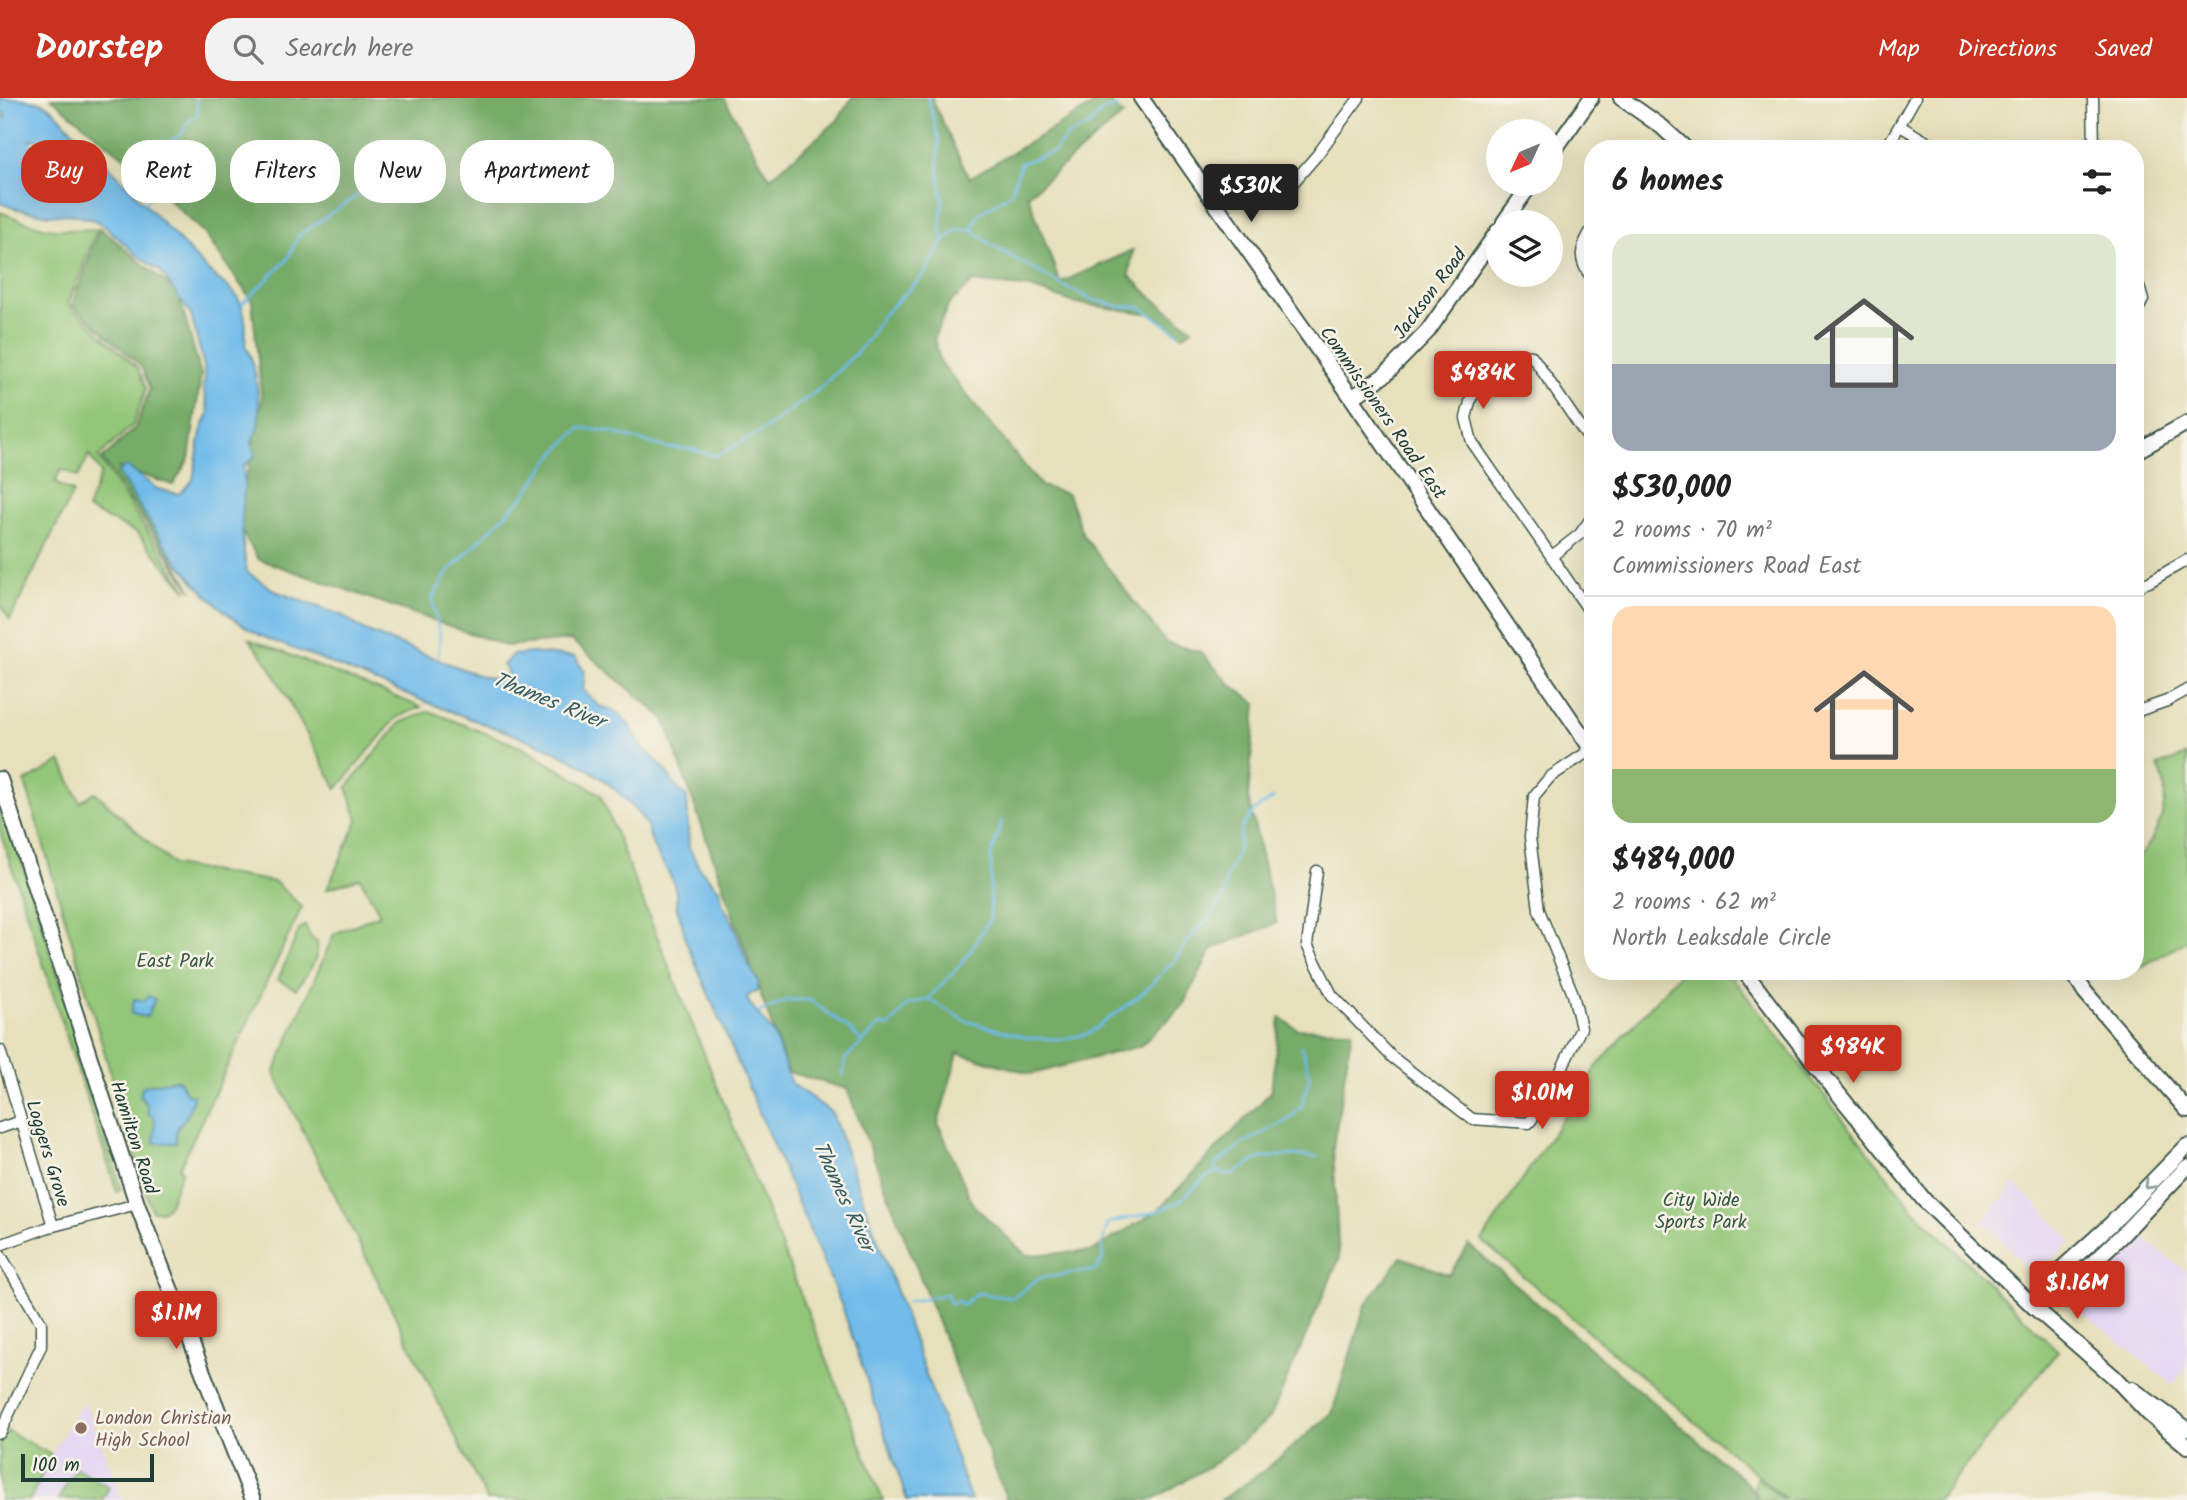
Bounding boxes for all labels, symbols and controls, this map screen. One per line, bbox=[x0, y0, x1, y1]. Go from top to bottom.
search box bbox=[205, 18, 695, 81]
text: Doorstep bbox=[35, 23, 163, 76]
text: Search here bbox=[285, 28, 413, 70]
icon: search bbox=[229, 30, 267, 68]
text: Map bbox=[1878, 30, 1920, 69]
text: Directions bbox=[1958, 30, 2057, 69]
text: Saved bbox=[2095, 30, 2152, 69]
north arrow bbox=[1486, 119, 1563, 196]
map controls bbox=[1486, 119, 1563, 287]
chip: Buy bbox=[21, 140, 107, 203]
chip: Rent bbox=[121, 140, 216, 203]
chip: Filters bbox=[230, 140, 340, 203]
chip: New bbox=[354, 140, 446, 203]
chip: Apartment bbox=[460, 140, 614, 203]
text: 6 homes bbox=[1612, 158, 1724, 206]
icon: filters bbox=[2078, 163, 2116, 201]
pin: $530K bbox=[1202, 164, 1300, 224]
text: $530K bbox=[1219, 169, 1283, 205]
button: layers bbox=[1486, 210, 1563, 287]
street label: Jackson Road bbox=[1386, 242, 1475, 346]
icon: home bbox=[1801, 280, 1927, 406]
street label: Commissioners Road East bbox=[1311, 320, 1454, 507]
pin: $484K bbox=[1434, 352, 1532, 411]
text: $484K bbox=[1450, 356, 1516, 392]
text: $530,000 bbox=[1612, 465, 1731, 513]
text: 2 rooms · 70 m² bbox=[1612, 513, 1772, 549]
text: Commissioners Road East bbox=[1612, 549, 1861, 585]
icon: home bbox=[1801, 652, 1927, 778]
water label: Thames River bbox=[487, 664, 613, 740]
text: $484,000 bbox=[1612, 837, 1734, 885]
text: 2 rooms · 62 m² bbox=[1612, 885, 1776, 921]
text: North Leaksdale Circle bbox=[1612, 921, 1831, 957]
park label: East Park bbox=[136, 947, 214, 977]
pin: $984K bbox=[1804, 1026, 1902, 1085]
text: $984K bbox=[1820, 1030, 1886, 1066]
pin: $1.01M bbox=[1485, 1072, 1599, 1131]
text: $1.01M bbox=[1511, 1076, 1573, 1112]
street label: Hamilton Road bbox=[101, 1077, 166, 1199]
street label: Loggers Grove bbox=[17, 1096, 78, 1211]
water label: Thames River bbox=[803, 1136, 884, 1261]
one-way arrow bbox=[2144, 1177, 2157, 1190]
park label: City Wide Sports Park bbox=[1655, 1186, 1747, 1238]
pin: $1.16M bbox=[2020, 1262, 2134, 1321]
text: $1.16M bbox=[2046, 1266, 2108, 1302]
pin: $1.1M bbox=[127, 1292, 225, 1351]
text: $1.1M bbox=[151, 1296, 201, 1332]
place label: London Christian High School bbox=[95, 1404, 231, 1456]
marker: London Christian High School bbox=[73, 1420, 89, 1436]
scale bar bbox=[21, 1451, 154, 1483]
text: 100 m bbox=[32, 1451, 80, 1481]

